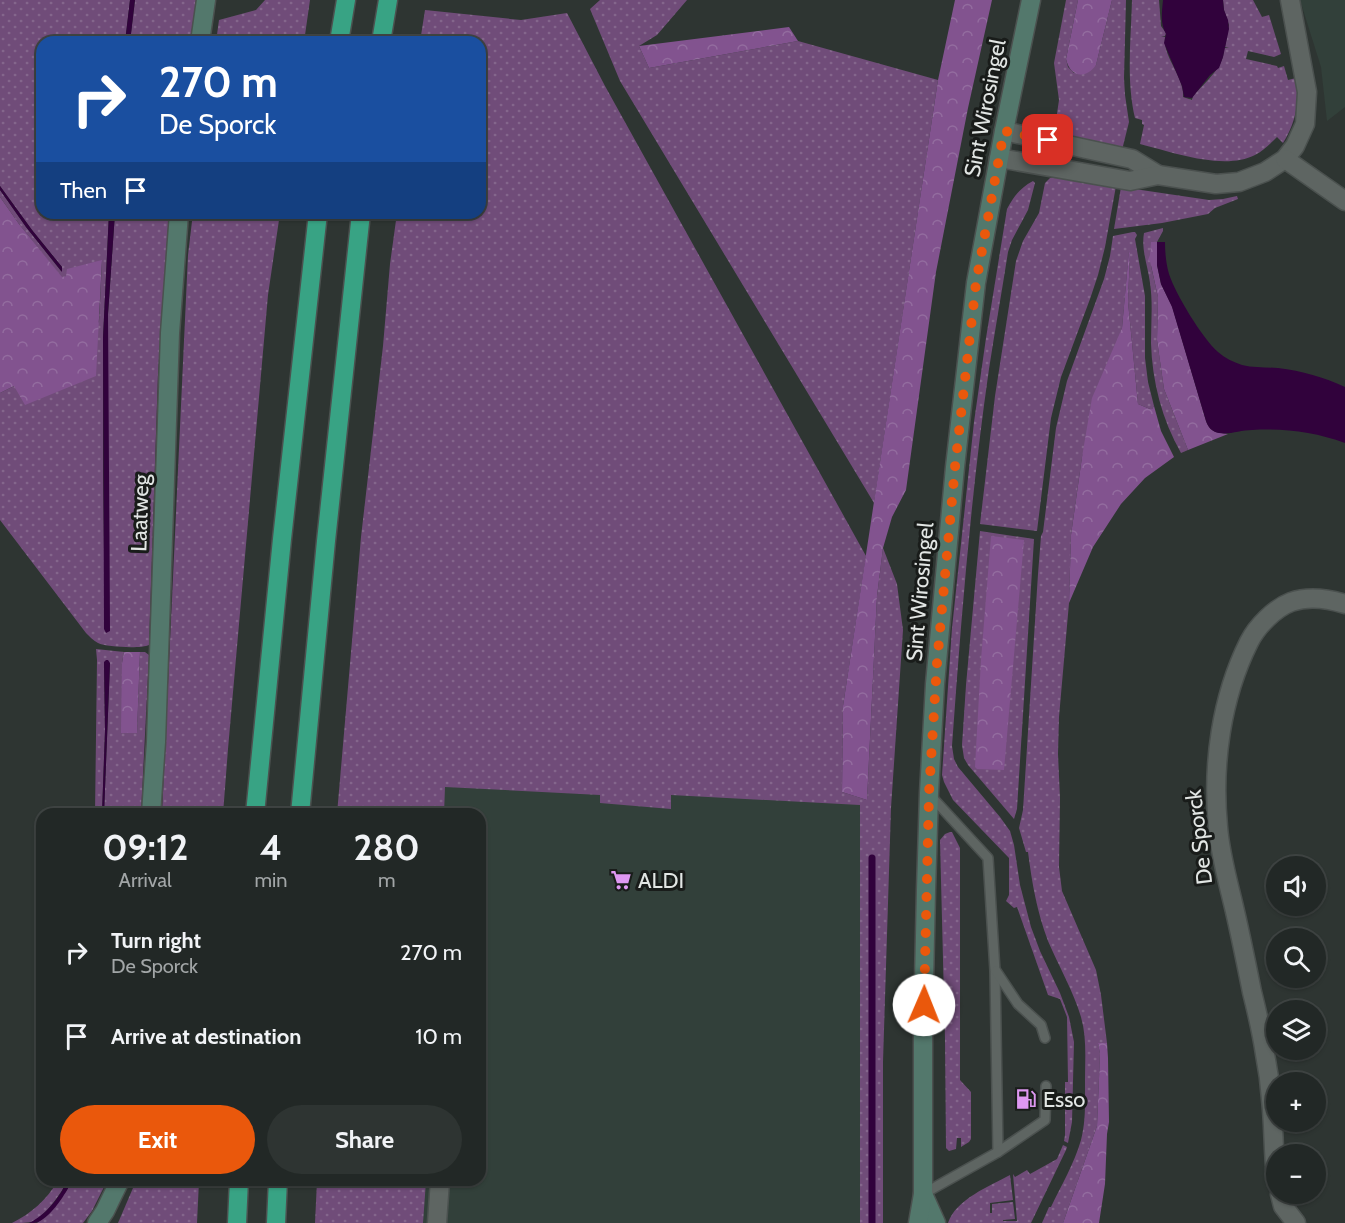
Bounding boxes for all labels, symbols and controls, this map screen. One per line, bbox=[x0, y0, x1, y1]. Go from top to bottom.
street label: Sint Wirosingel bbox=[958, 36, 1012, 179]
text: 270 m bbox=[159, 56, 278, 108]
icon: right bbox=[60, 60, 138, 138]
text: De Sporck bbox=[159, 108, 276, 141]
pin bbox=[1022, 114, 1073, 165]
icon: arrive bbox=[1031, 123, 1064, 156]
icon: arrive bbox=[119, 174, 152, 207]
text: Then bbox=[60, 177, 107, 204]
street label: Laatweg bbox=[125, 473, 155, 552]
street label: Sint Wirosingel bbox=[900, 521, 940, 663]
street label: De Sporck bbox=[1180, 788, 1218, 886]
text: 09:12 bbox=[102, 825, 188, 869]
text: 4 bbox=[260, 825, 282, 869]
text: 280 bbox=[354, 825, 420, 869]
map controls bbox=[1266, 856, 1326, 1204]
button: sound bbox=[1266, 856, 1326, 916]
place label: ALDI bbox=[638, 867, 684, 894]
text: Arrival bbox=[119, 868, 172, 892]
text: min bbox=[254, 868, 287, 892]
text: m bbox=[378, 868, 395, 892]
supermarket icon: ALDI bbox=[609, 868, 633, 892]
text: Turn right bbox=[111, 927, 201, 954]
button: search bbox=[1266, 928, 1326, 988]
icon: right bbox=[60, 936, 93, 969]
text: 270 m bbox=[400, 939, 462, 966]
text: De Sporck bbox=[111, 954, 198, 978]
position arrow bbox=[892, 973, 956, 1037]
button: layers bbox=[1266, 1000, 1326, 1060]
icon: arrive bbox=[60, 1020, 93, 1053]
text: Arrive at destination bbox=[111, 1023, 301, 1050]
text: 10 m bbox=[415, 1023, 462, 1050]
button: + bbox=[1266, 1072, 1326, 1132]
place label: Esso bbox=[1043, 1086, 1085, 1113]
fuel station icon: Esso bbox=[1014, 1087, 1038, 1111]
button: Exit bbox=[60, 1105, 255, 1174]
button: Share bbox=[267, 1105, 462, 1174]
button: − bbox=[1266, 1144, 1326, 1204]

